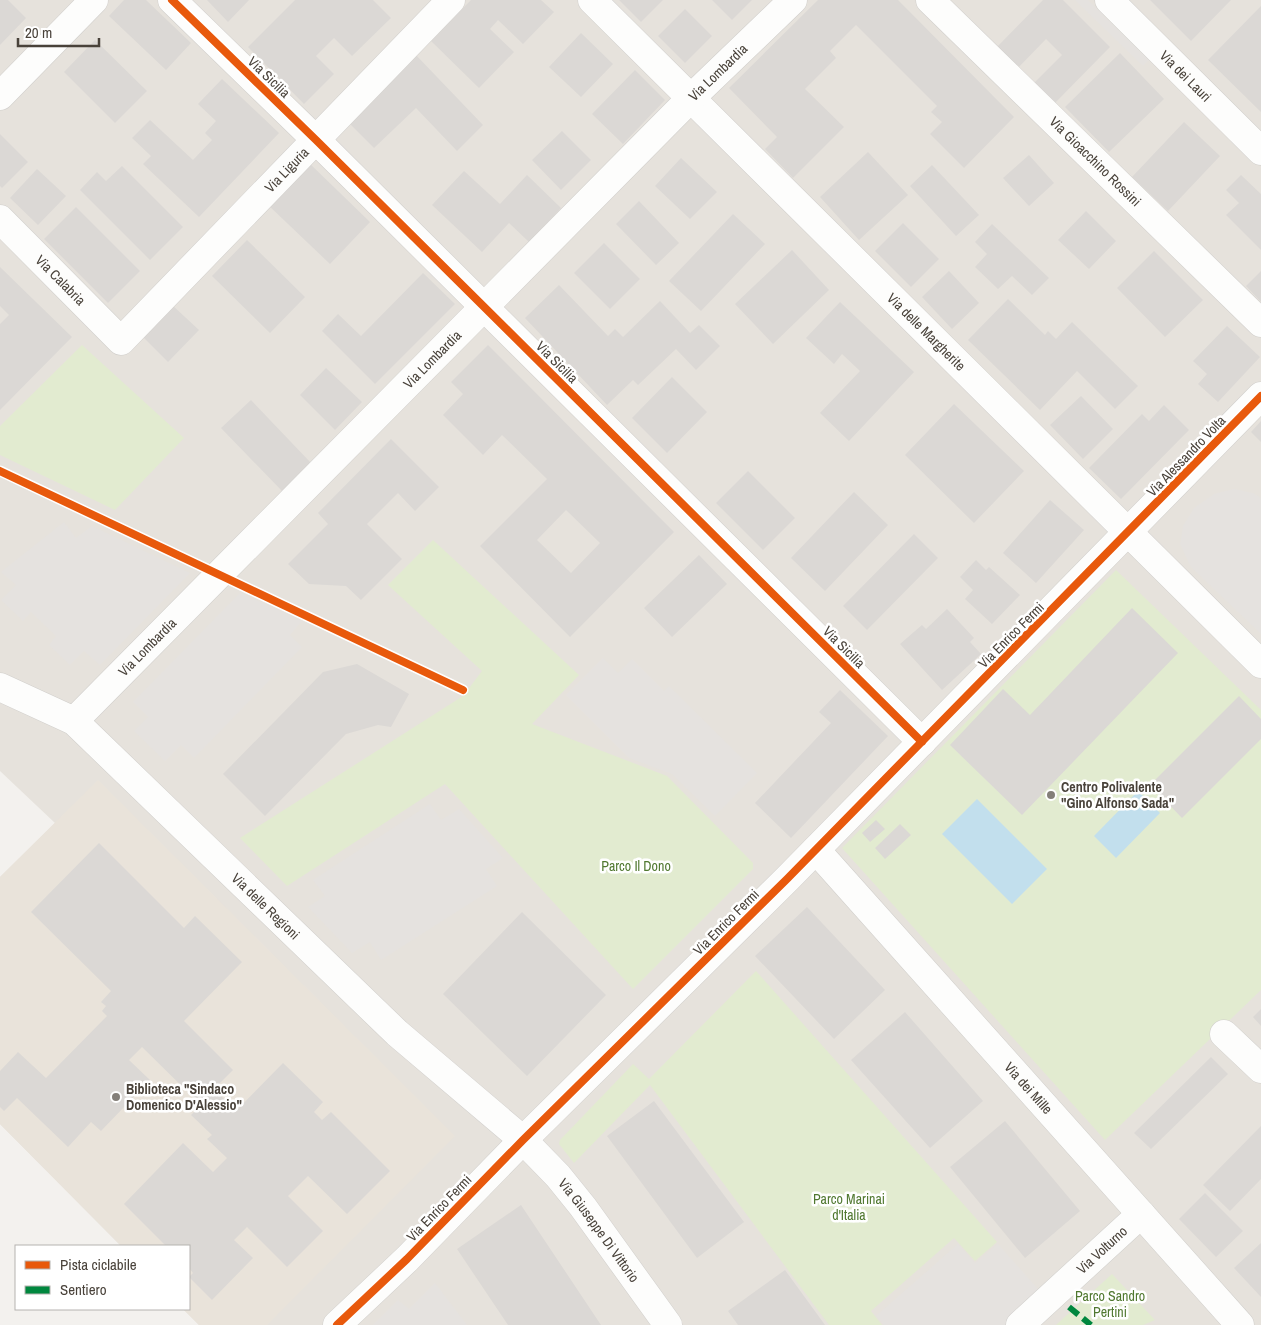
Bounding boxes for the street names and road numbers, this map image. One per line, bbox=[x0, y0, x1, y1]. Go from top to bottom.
street label: Via Lombardia bbox=[684, 39, 752, 105]
street label: Via dei Lauri bbox=[1156, 47, 1215, 106]
street label: Via Sicilia bbox=[244, 52, 294, 102]
street label: Via Gioacchino Rossini bbox=[1046, 113, 1145, 210]
street label: Via Liguria bbox=[261, 143, 313, 196]
street label: Via Calabria bbox=[32, 251, 90, 309]
street label: Via delle Margherite bbox=[883, 289, 969, 375]
street label: Via Lombardia bbox=[399, 326, 465, 392]
street label: Via Sicilia bbox=[532, 337, 582, 387]
street label: Via Alessandro Volta bbox=[1143, 411, 1230, 500]
street label: Via Enrico Fermi bbox=[974, 598, 1048, 672]
street label: Via Lombardia bbox=[114, 614, 180, 680]
street label: Via Sicilia bbox=[819, 622, 869, 672]
street label: Via delle Regioni bbox=[228, 869, 304, 943]
street label: Via Enrico Fermi bbox=[689, 885, 763, 959]
street label: Via dei Mille bbox=[1000, 1058, 1056, 1118]
street label: Via Enrico Fermi bbox=[403, 1171, 475, 1245]
street label: Via Giuseppe Di Vittorio bbox=[554, 1175, 643, 1286]
street label: Via Volturno bbox=[1073, 1222, 1131, 1278]

